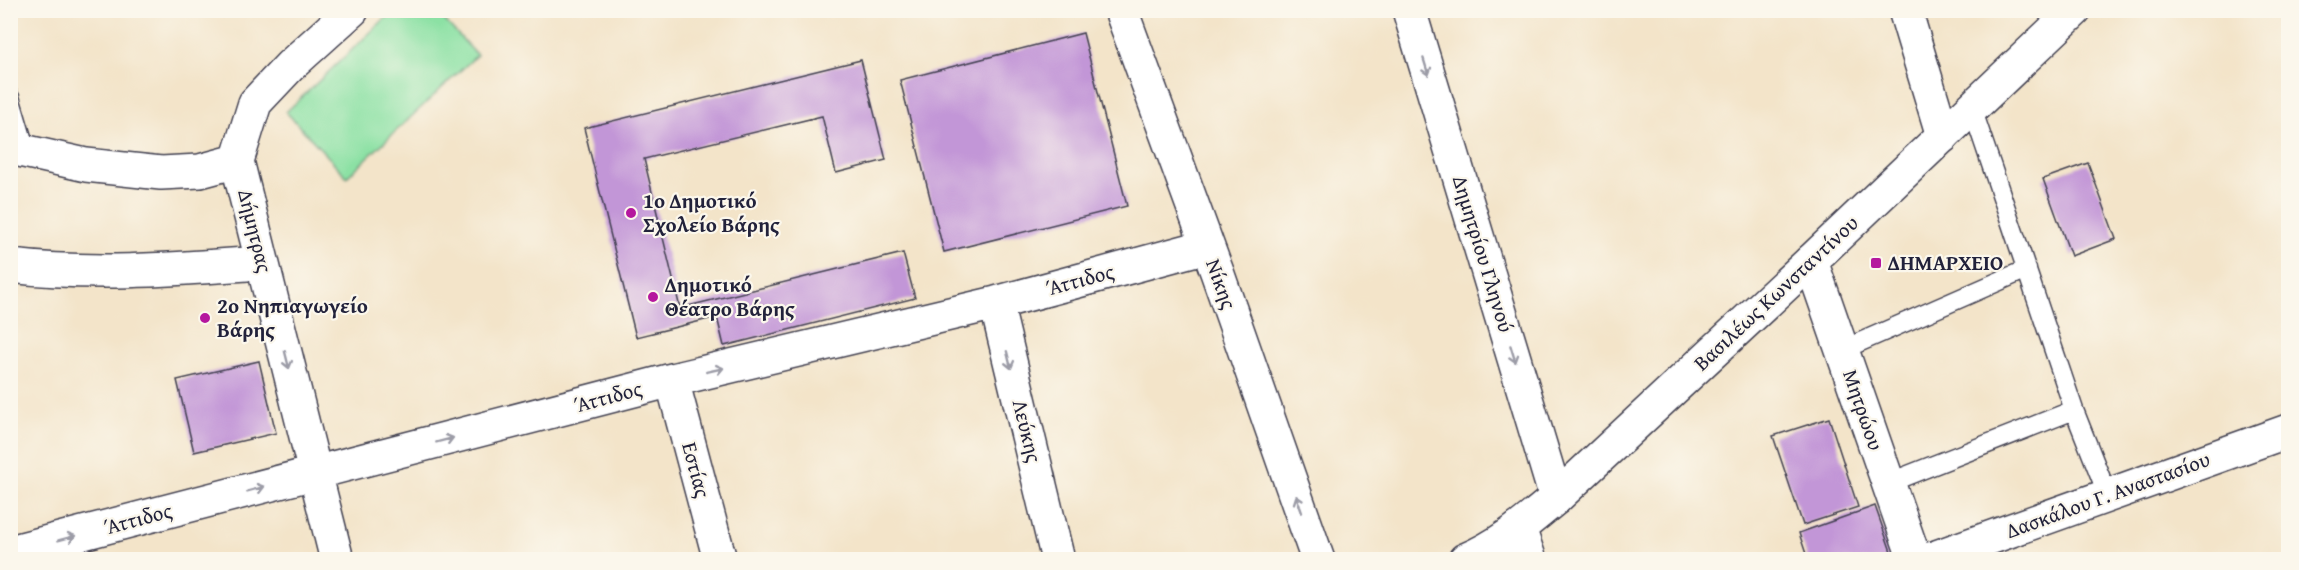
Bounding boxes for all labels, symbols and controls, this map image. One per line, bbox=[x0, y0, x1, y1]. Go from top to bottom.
one-way arrow bbox=[1421, 57, 1432, 76]
street label: Δημητρίου Γληνού bbox=[1445, 172, 1522, 336]
place label: 1ο Δημοτικό Σχολείο Βάρης bbox=[643, 185, 780, 240]
street label: Δήμητρας bbox=[230, 186, 281, 276]
marker: 1ο Δημοτικό Σχολείο Βάρης bbox=[624, 206, 638, 220]
street label: Βασιλέως Κωνσταντίνου bbox=[1686, 208, 1865, 377]
place label: ΔΗΜΑΡΧΕΙΟ bbox=[1887, 247, 2003, 278]
street label: Νίκης bbox=[1198, 254, 1245, 313]
street label: Άττιδος bbox=[1042, 256, 1117, 303]
marker: ΔΗΜΑΡΧΕΙΟ bbox=[1869, 256, 1883, 270]
place label: Δημοτικό Θέατρο Βάρης bbox=[664, 269, 795, 324]
place label: 2ο Νηπιαγωγείο Βάρης bbox=[217, 290, 368, 345]
marker: Δημοτικό Θέατρο Βάρης bbox=[646, 290, 660, 304]
marker: 2ο Νηπιαγωγείο Βάρης bbox=[198, 311, 212, 325]
one-way arrow bbox=[1508, 344, 1519, 363]
one-way arrow bbox=[281, 350, 293, 369]
one-way arrow bbox=[1004, 350, 1016, 369]
one-way arrow bbox=[705, 364, 724, 376]
street label: Μητρώου bbox=[1835, 365, 1892, 455]
street label: Άττιδος bbox=[570, 373, 645, 420]
street label: Λεύκης bbox=[1005, 396, 1050, 466]
one-way arrow bbox=[435, 433, 454, 445]
street label: Εστίας bbox=[674, 438, 719, 501]
street label: Δασκάλου Γ. Αναστασίου bbox=[2001, 443, 2214, 546]
one-way arrow bbox=[246, 482, 265, 494]
street label: Άττιδος bbox=[100, 495, 175, 542]
one-way arrow bbox=[1292, 495, 1303, 514]
one-way arrow bbox=[57, 531, 76, 543]

